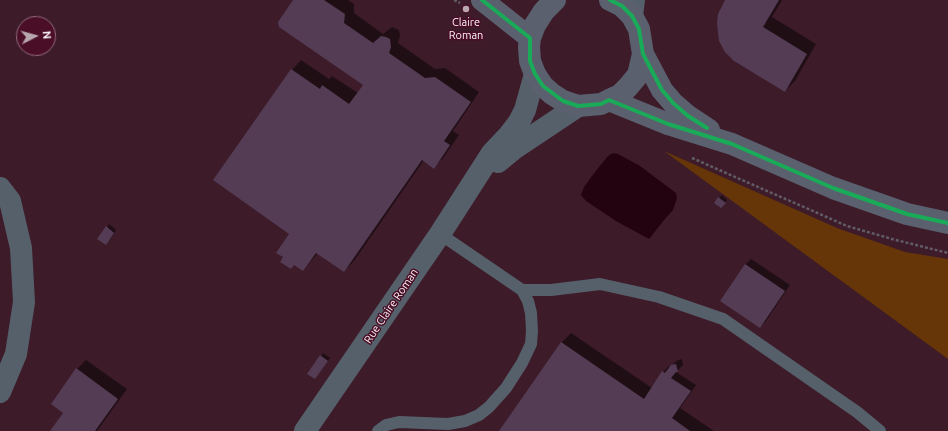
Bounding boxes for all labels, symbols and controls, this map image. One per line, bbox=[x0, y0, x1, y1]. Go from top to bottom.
marker: Claire Roman bbox=[461, 4, 471, 14]
place label: Claire Roman bbox=[449, 15, 483, 41]
north arrow bbox=[16, 16, 56, 56]
text: N bbox=[41, 30, 53, 40]
street label: Rue Claire Roman bbox=[361, 266, 421, 346]

